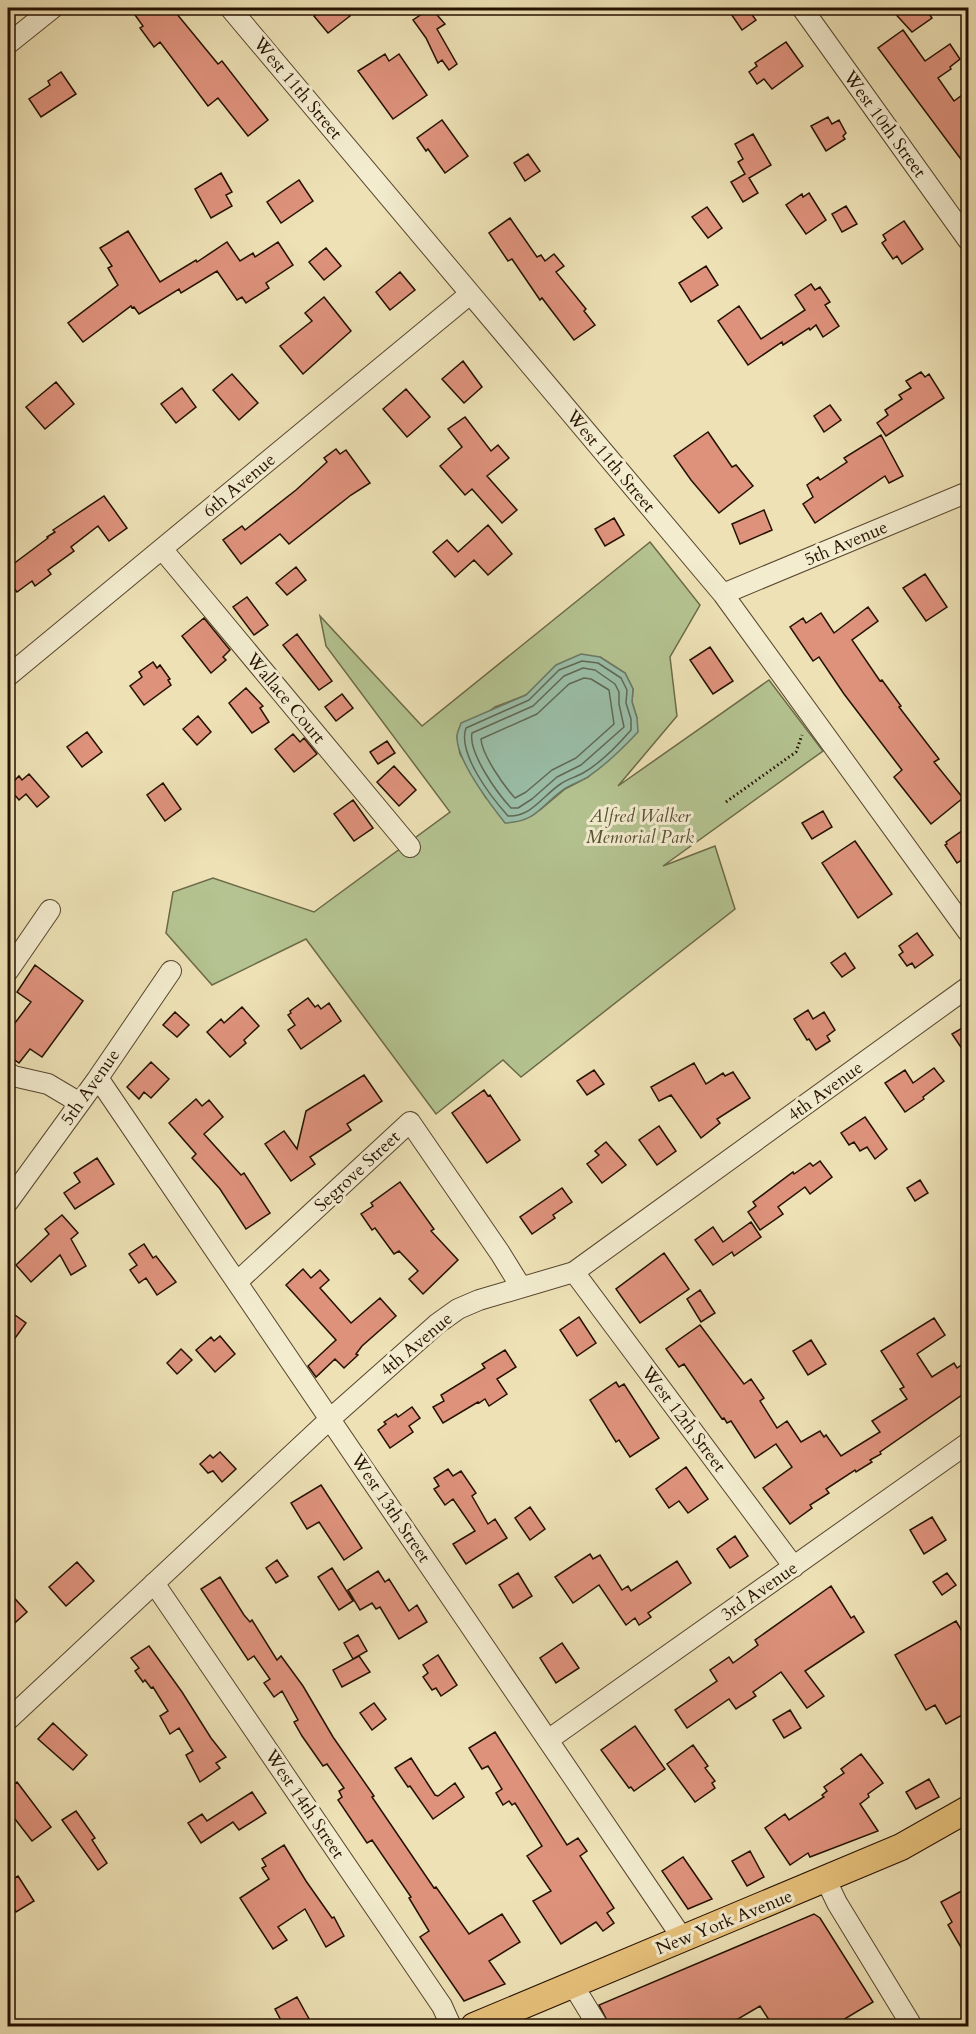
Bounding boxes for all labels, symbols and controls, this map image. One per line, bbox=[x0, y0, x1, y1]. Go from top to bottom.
street label: West 11th Street bbox=[247, 31, 348, 145]
street label: West 10th Street bbox=[837, 65, 932, 183]
street label: West 11th Street bbox=[560, 404, 661, 518]
street label: 6th Avenue bbox=[198, 448, 281, 523]
street label: 5th Avenue bbox=[801, 515, 892, 572]
street label: Wallace Court bbox=[240, 647, 331, 749]
park label: Alfred Walker Memorial Park bbox=[586, 804, 694, 850]
street label: 5th Avenue bbox=[55, 1044, 126, 1130]
street label: 4th Avenue bbox=[782, 1055, 868, 1127]
street label: Segrove Street bbox=[309, 1125, 406, 1218]
street label: 4th Avenue bbox=[375, 1307, 458, 1382]
street label: West 12th Street bbox=[635, 1360, 732, 1478]
street label: West 13th Street bbox=[344, 1448, 437, 1568]
street label: 3rd Avenue bbox=[716, 1556, 803, 1627]
street label: West 14th Street bbox=[258, 1744, 351, 1864]
street label: New York Avenue bbox=[652, 1884, 796, 1961]

